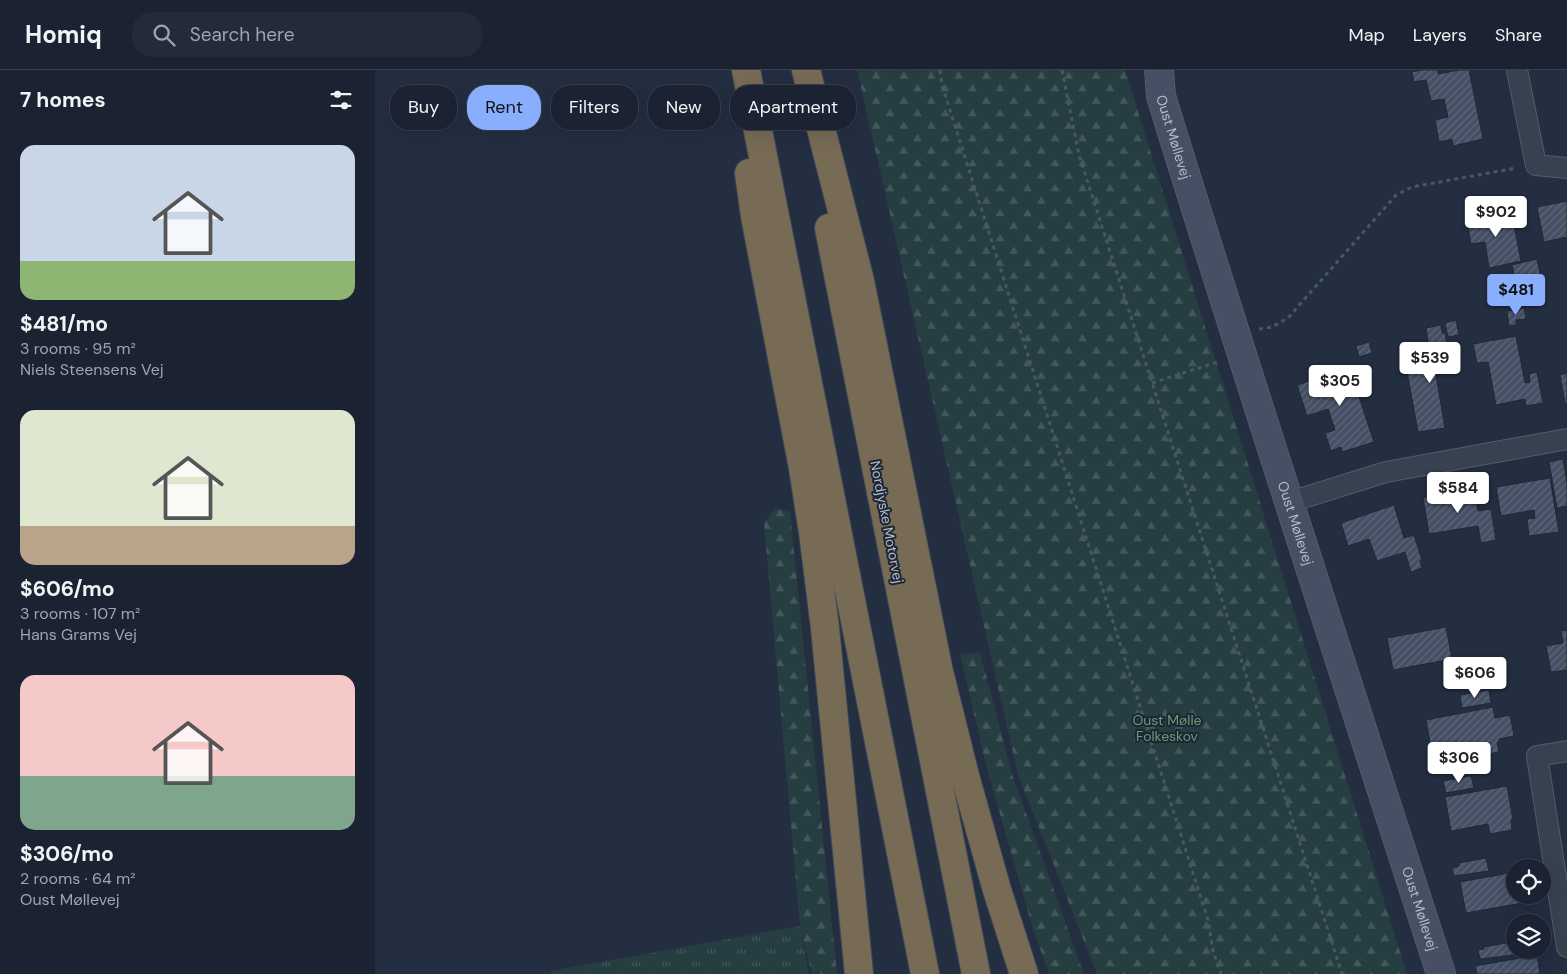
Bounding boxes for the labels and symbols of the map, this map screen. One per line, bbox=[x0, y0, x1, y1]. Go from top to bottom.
street label: Oust Møllevej bbox=[1152, 93, 1195, 181]
pin: $902 bbox=[1466, 196, 1526, 238]
pin: $481 bbox=[1486, 274, 1546, 316]
pin: $539 bbox=[1400, 342, 1460, 384]
pin: $305 bbox=[1310, 364, 1370, 407]
street label: Nordjyske Motorvej bbox=[866, 459, 908, 585]
pin: $584 bbox=[1428, 472, 1488, 514]
street label: Oust Møllevej bbox=[1274, 479, 1318, 567]
pin: $606 bbox=[1445, 656, 1505, 699]
park label: Oust Mølle Folkeskov bbox=[1132, 711, 1202, 745]
pin: $306 bbox=[1429, 742, 1489, 784]
street label: Oust Møllevej bbox=[1398, 864, 1442, 953]

